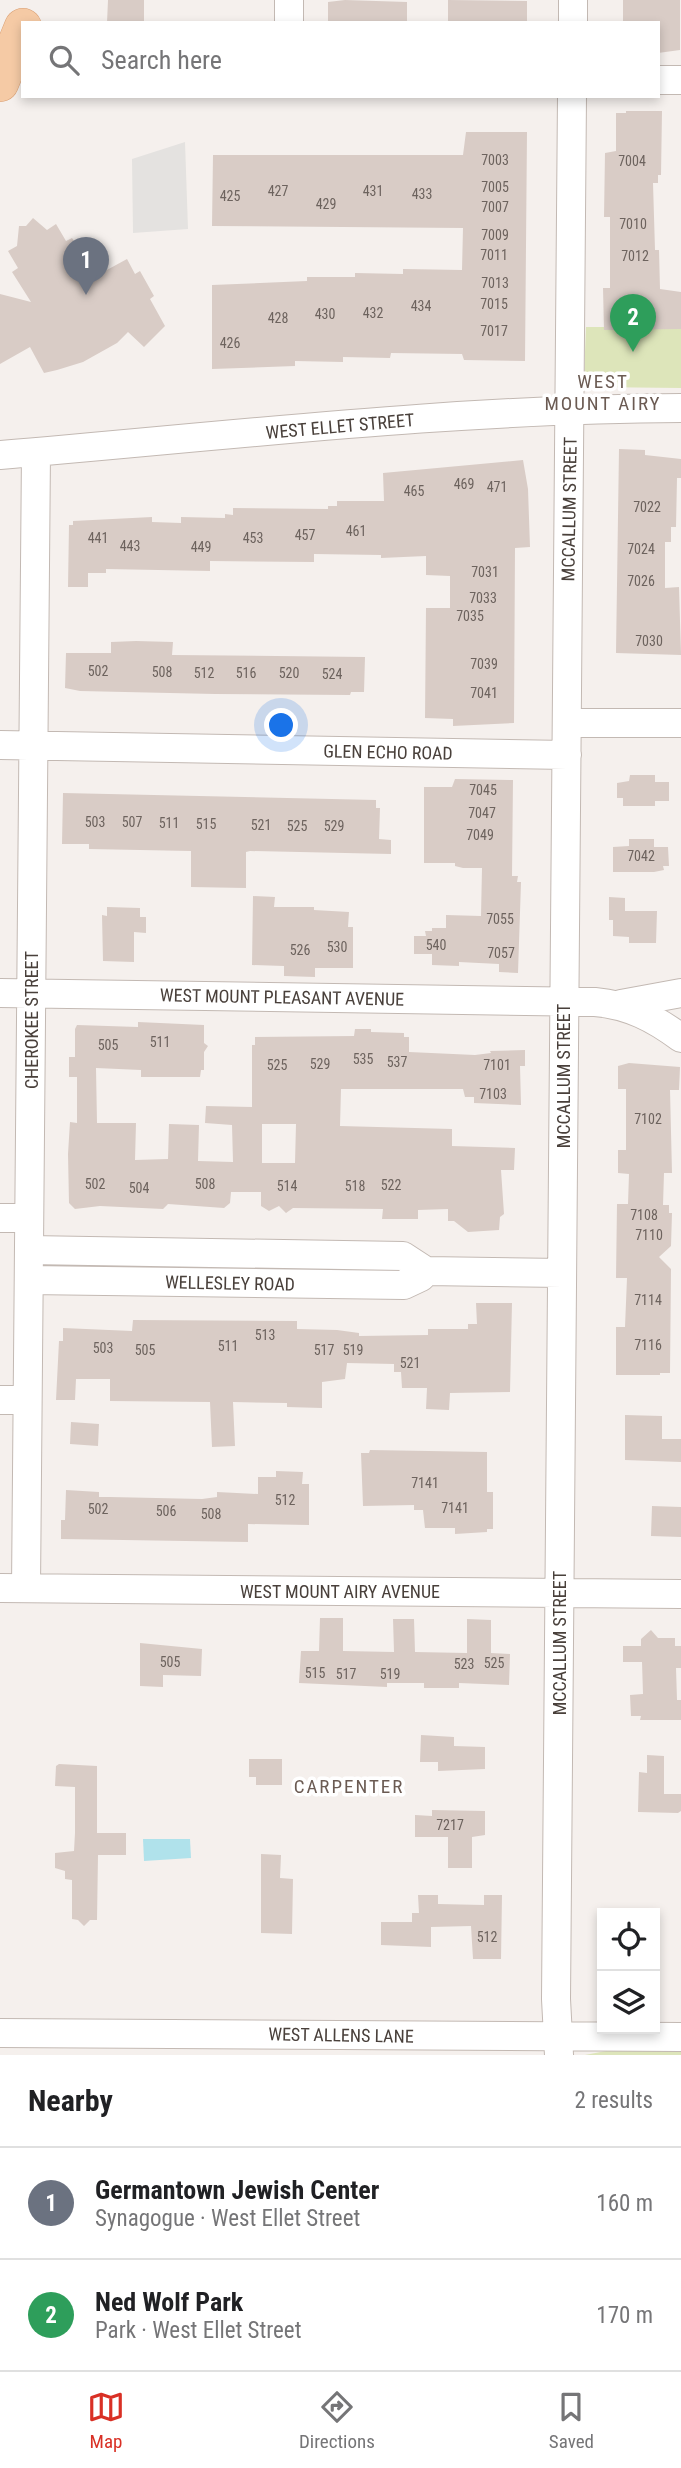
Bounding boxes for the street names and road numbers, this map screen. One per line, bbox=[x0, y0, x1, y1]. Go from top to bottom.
street label: WEST ELLET STREET bbox=[265, 409, 415, 443]
street label: MCCALLUM STREET bbox=[557, 437, 581, 581]
street label: GLEN ECHO ROAD bbox=[323, 740, 453, 764]
street label: CHEROKEE STREET bbox=[21, 951, 42, 1089]
street label: WEST MOUNT PLEASANT AVENUE bbox=[160, 984, 404, 1010]
street label: MCCALLUM STREET bbox=[553, 1004, 574, 1148]
street label: WELLESLEY ROAD bbox=[165, 1271, 295, 1295]
street label: MCCALLUM STREET bbox=[549, 1571, 570, 1715]
street label: WEST MOUNT AIRY AVENUE bbox=[240, 1581, 440, 1602]
street label: WEST ALLENS LANE bbox=[268, 2023, 414, 2047]

